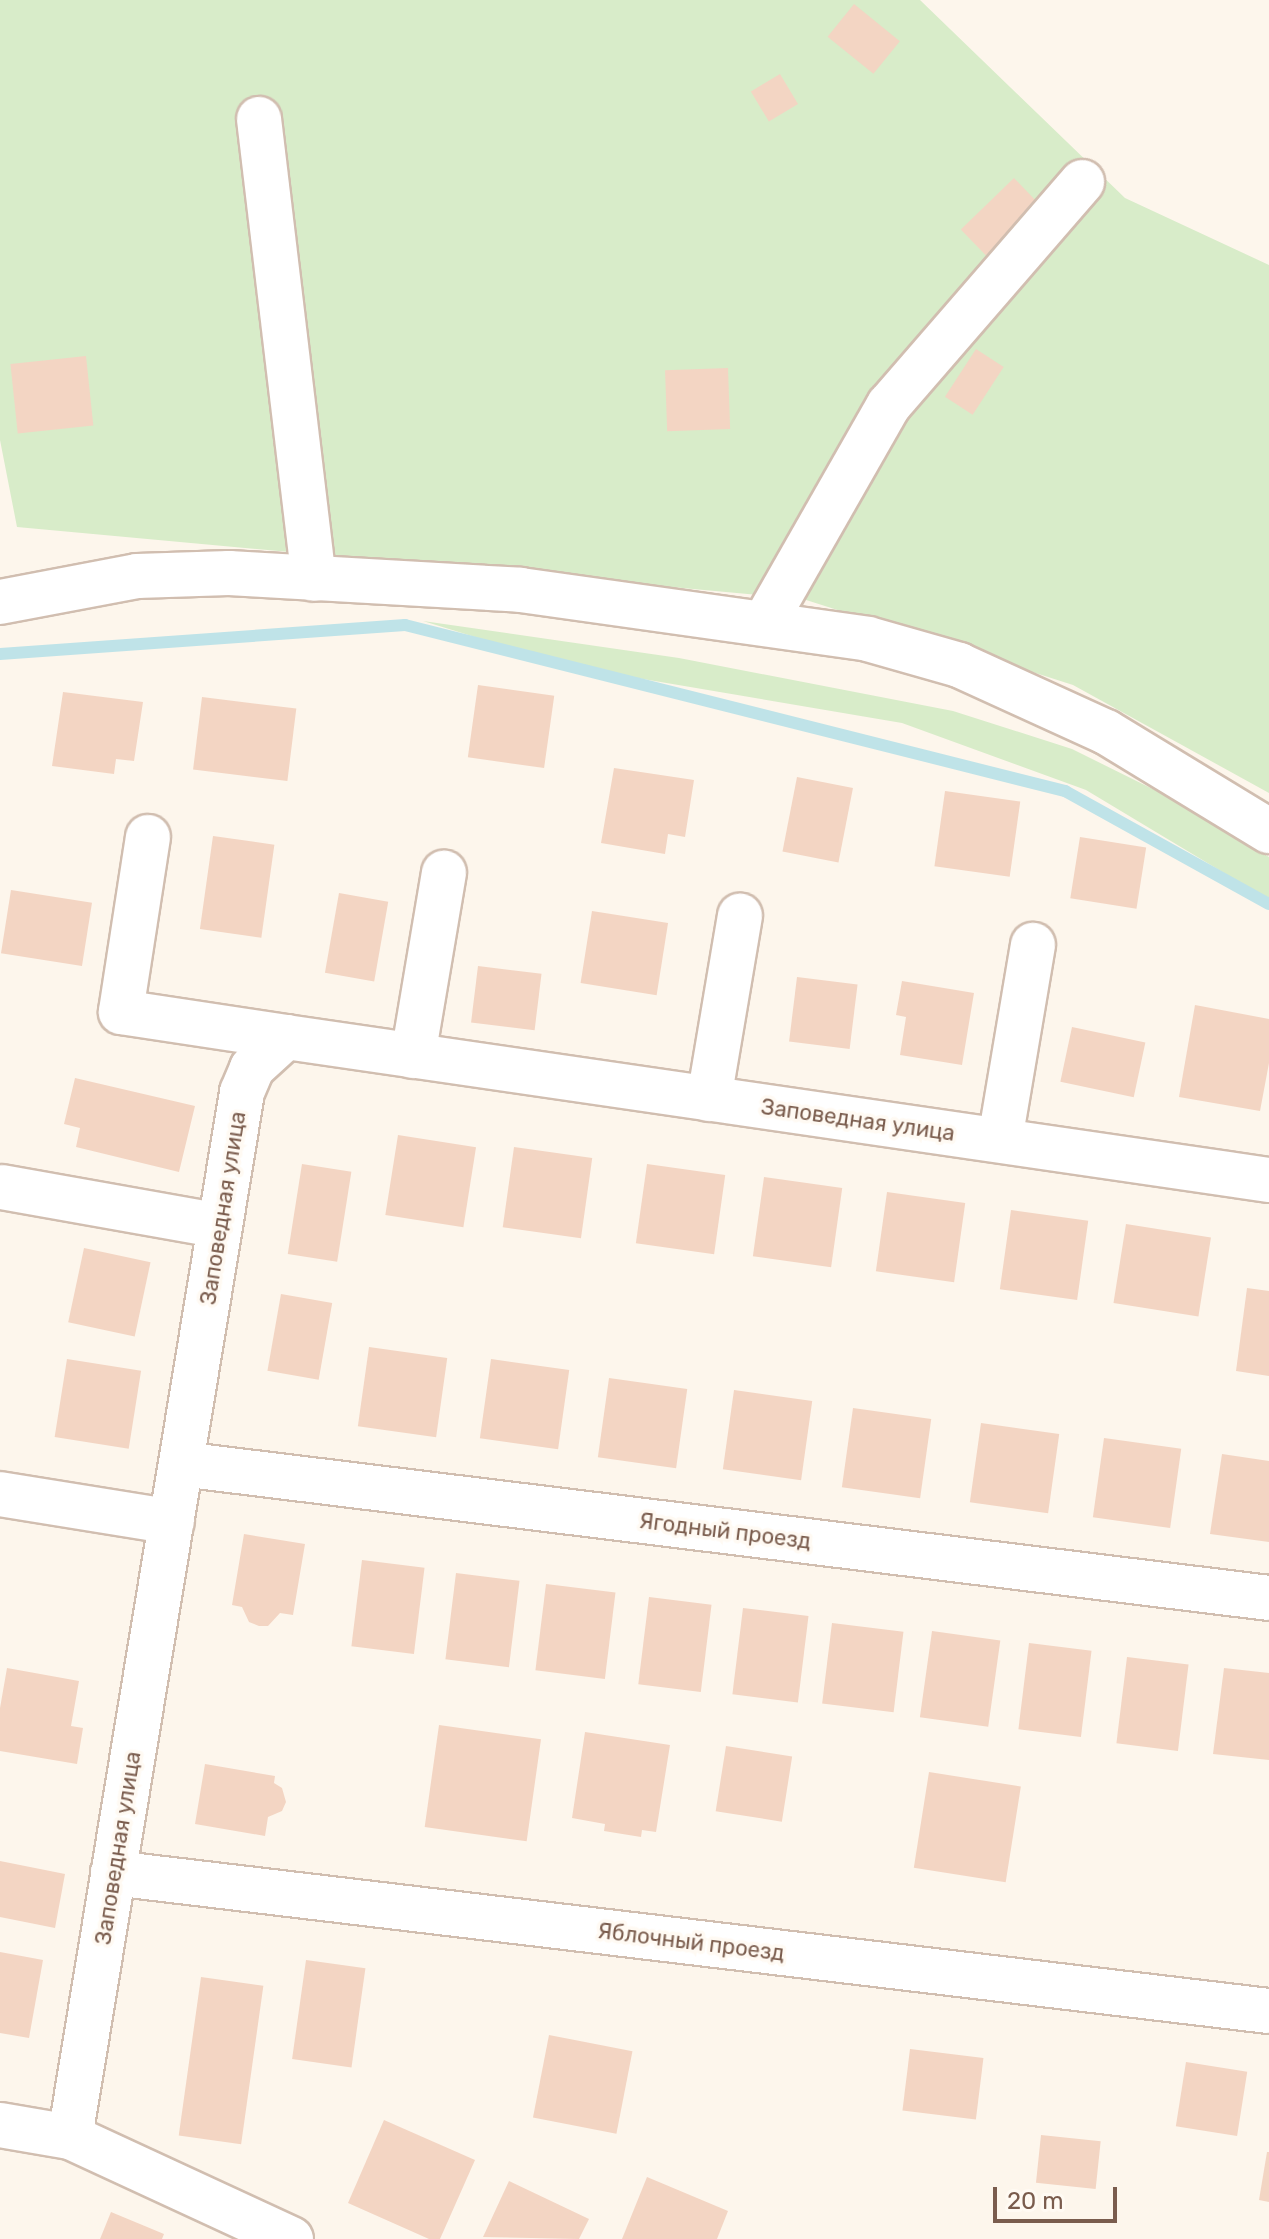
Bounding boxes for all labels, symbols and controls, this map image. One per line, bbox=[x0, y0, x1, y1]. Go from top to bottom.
street label: Заповедная улица bbox=[759, 1093, 957, 1147]
street label: Заповедная улица bbox=[195, 1109, 251, 1307]
street label: Ягодный проезд bbox=[638, 1507, 812, 1555]
street label: Заповедная улица bbox=[90, 1749, 146, 1947]
street label: Яблочный проезд bbox=[596, 1917, 786, 1967]
scale bar bbox=[997, 2171, 1121, 2221]
text: 20 m bbox=[1007, 2187, 1064, 2215]

